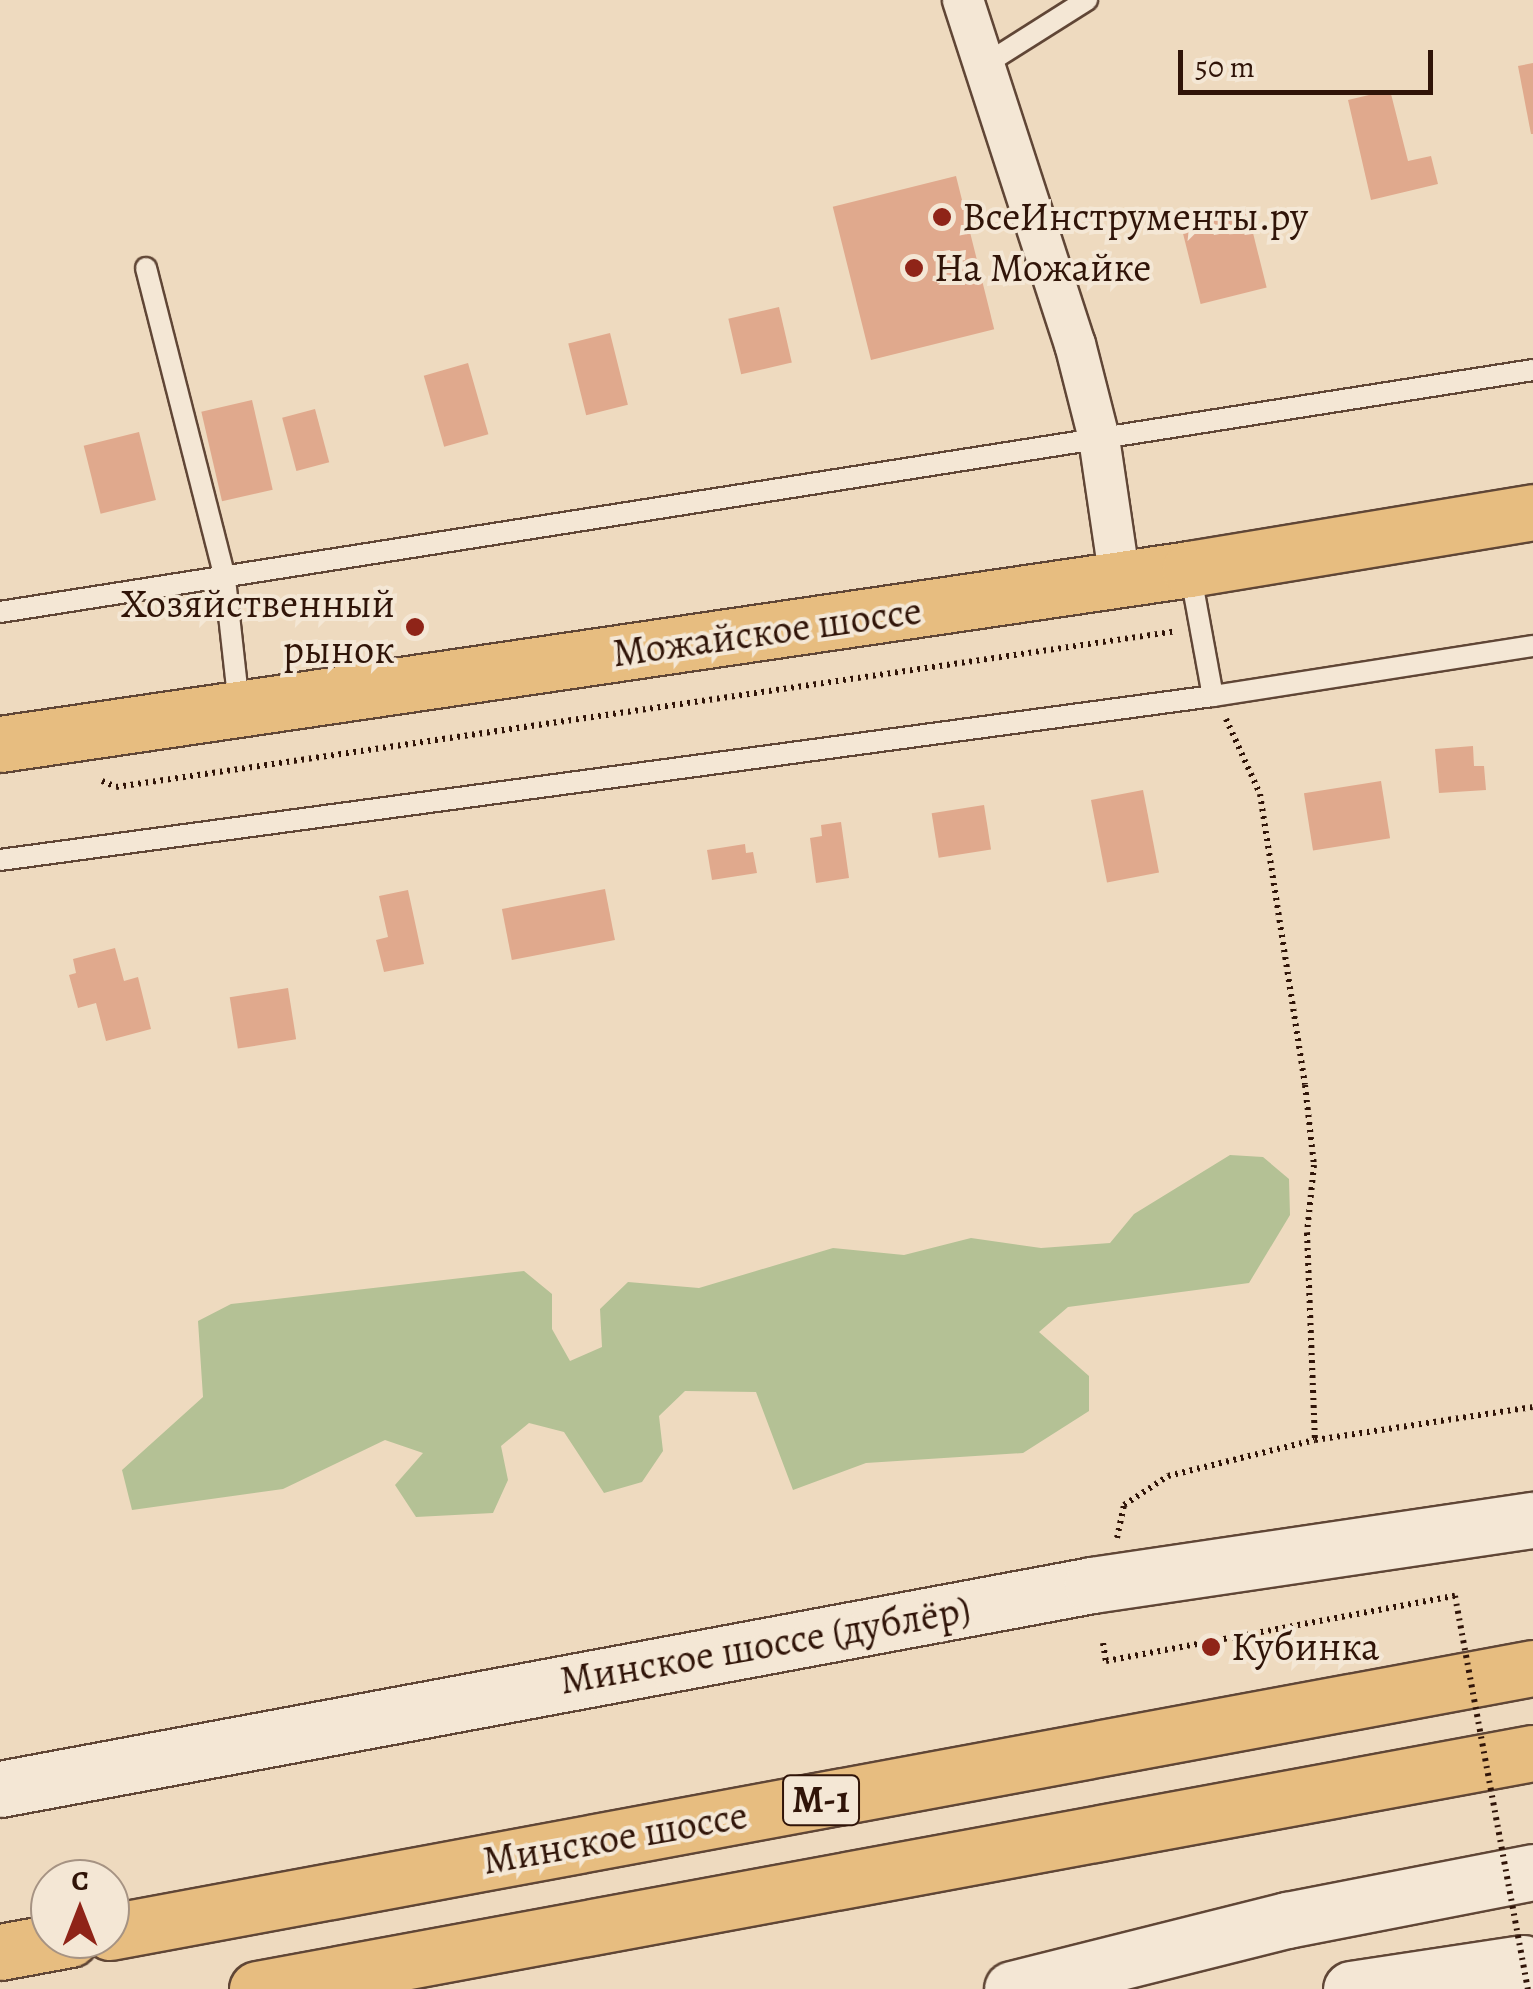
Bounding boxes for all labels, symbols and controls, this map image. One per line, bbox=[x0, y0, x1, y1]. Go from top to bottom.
scale bar bbox=[1183, 30, 1438, 92]
text: 50 m bbox=[1195, 47, 1255, 87]
place label: ВсеИнструменты.ру bbox=[962, 193, 1308, 241]
marker: ВсеИнструменты.ру bbox=[931, 206, 953, 228]
place label: На Можайке bbox=[934, 244, 1152, 292]
marker: На Можайке bbox=[903, 257, 925, 279]
place label: Хозяйственный рынок bbox=[121, 580, 395, 674]
street label: Можайское шоссе bbox=[609, 587, 925, 677]
marker: Хозяйственный рынок bbox=[404, 616, 426, 638]
street label: Минское шоссе (дублёр) bbox=[556, 1585, 974, 1705]
place label: Кубинка bbox=[1231, 1623, 1380, 1671]
marker: Кубинка bbox=[1200, 1636, 1222, 1658]
road number: М-1 bbox=[781, 1767, 861, 1833]
street label: Минское шоссе bbox=[479, 1791, 751, 1885]
north arrow bbox=[30, 1859, 130, 1959]
text: С bbox=[71, 1862, 89, 1900]

